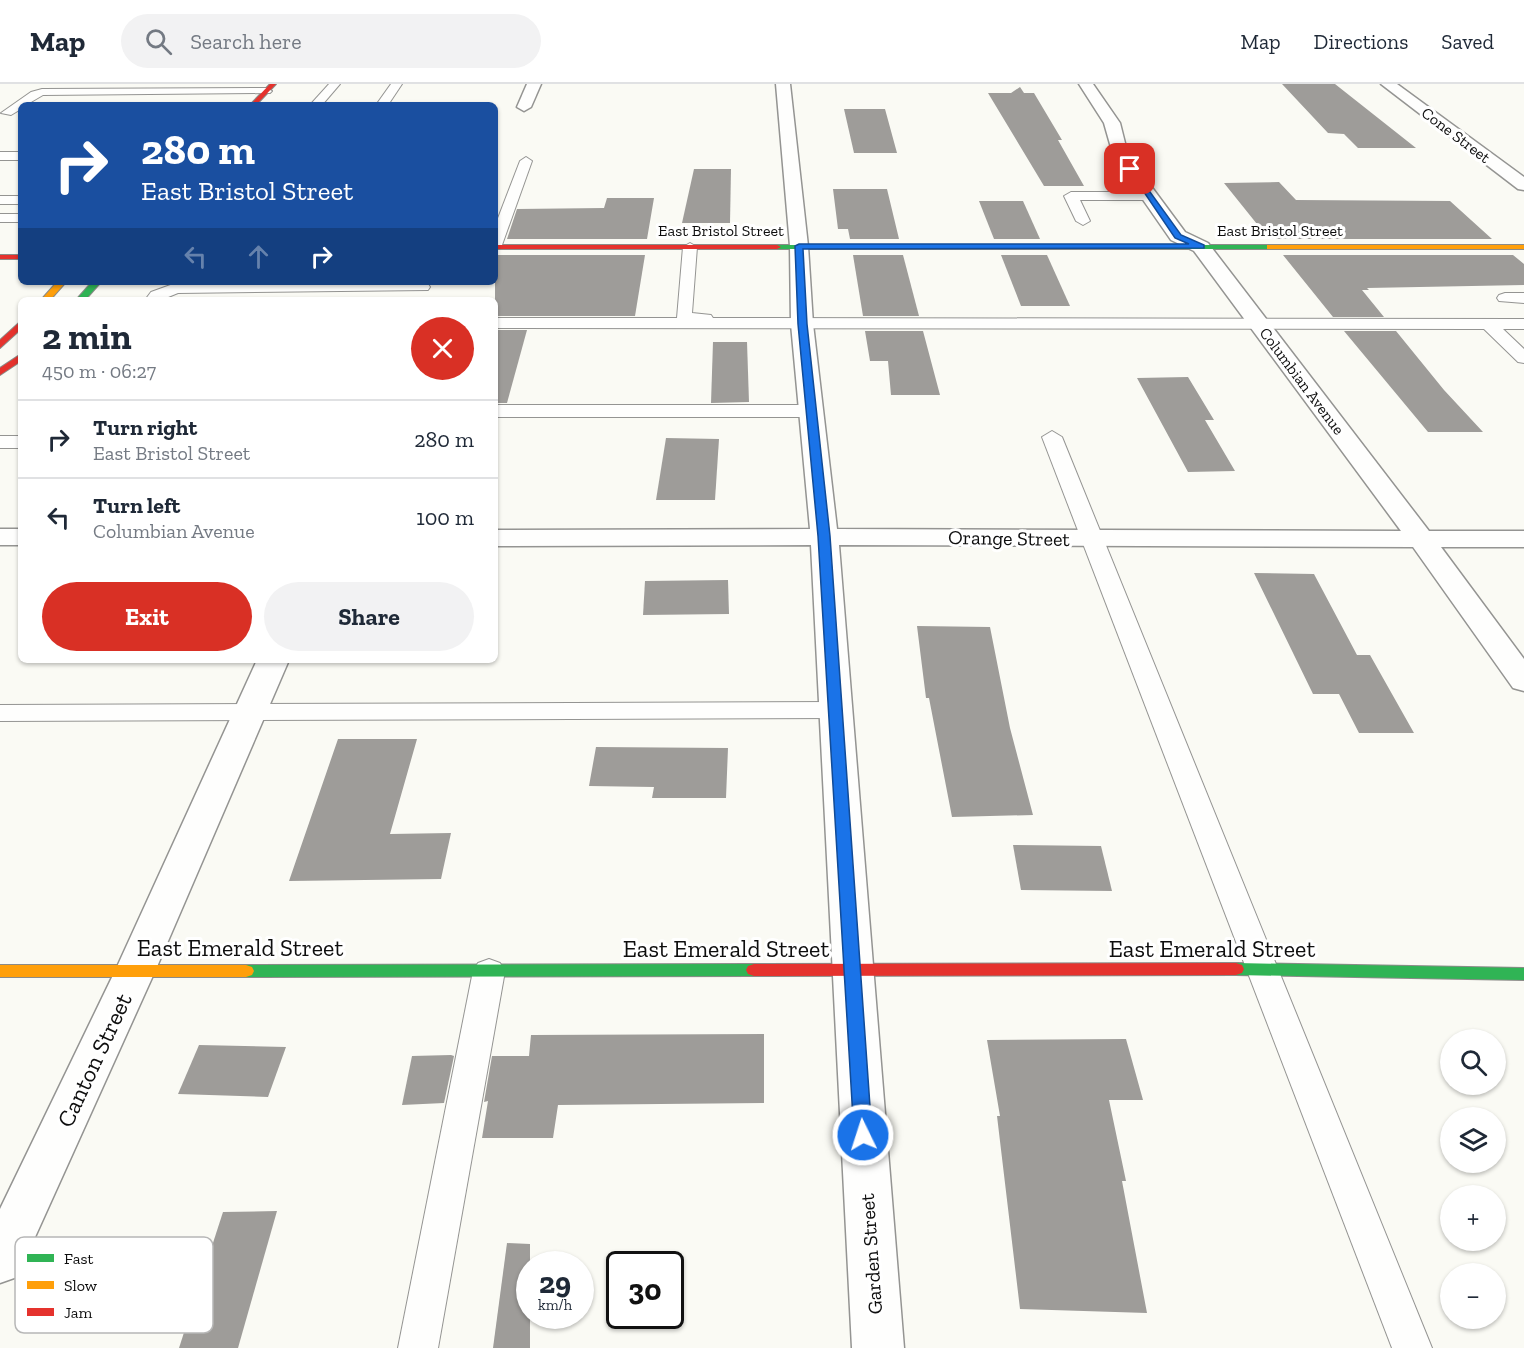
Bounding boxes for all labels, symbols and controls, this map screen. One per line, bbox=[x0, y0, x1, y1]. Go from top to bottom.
search box bbox=[121, 14, 541, 68]
text: Map bbox=[30, 25, 85, 58]
icon: search bbox=[142, 25, 175, 58]
text: Search here bbox=[190, 28, 302, 55]
text: Map bbox=[1241, 29, 1281, 54]
text: Directions bbox=[1314, 29, 1408, 54]
text: Saved bbox=[1441, 29, 1494, 54]
street label: Cone Street bbox=[1418, 103, 1494, 167]
text: 280 m bbox=[141, 124, 255, 175]
icon: right bbox=[42, 126, 120, 204]
pin bbox=[1104, 143, 1155, 194]
icon: arrive bbox=[1113, 152, 1146, 185]
text: East Bristol Street bbox=[141, 175, 353, 207]
street label: East Bristol Street bbox=[658, 221, 784, 240]
street label: East Bristol Street bbox=[1217, 221, 1343, 240]
icon: left bbox=[179, 240, 212, 273]
icon: ahead bbox=[242, 240, 275, 273]
icon: right bbox=[305, 240, 338, 273]
text: 2 min bbox=[42, 315, 132, 358]
button: close bbox=[411, 317, 474, 380]
street label: Columbian Avenue bbox=[1255, 324, 1349, 438]
text: 450 m · 06:27 bbox=[42, 359, 156, 383]
text: Turn right bbox=[93, 414, 197, 441]
icon: right bbox=[42, 423, 75, 456]
text: 280 m bbox=[414, 426, 474, 453]
text: East Bristol Street bbox=[93, 441, 250, 465]
text: Turn left bbox=[93, 492, 180, 519]
icon: left bbox=[42, 501, 75, 534]
text: 100 m bbox=[416, 504, 474, 531]
text: Columbian Avenue bbox=[93, 519, 255, 543]
street label: Orange Street bbox=[948, 525, 1071, 551]
button: Exit bbox=[42, 582, 252, 651]
button: Share bbox=[264, 582, 474, 651]
street label: East Emerald Street bbox=[137, 933, 343, 962]
street label: East Emerald Street bbox=[623, 934, 829, 963]
street label: East Emerald Street bbox=[1109, 934, 1315, 963]
street label: Canton Street bbox=[50, 988, 138, 1132]
map controls bbox=[1440, 1029, 1506, 1329]
button: search bbox=[1440, 1029, 1506, 1095]
position arrow bbox=[831, 1103, 895, 1167]
button: layers bbox=[1440, 1107, 1506, 1173]
button: + bbox=[1440, 1185, 1506, 1251]
street label: Garden Street bbox=[855, 1192, 887, 1315]
legend bbox=[15, 1237, 213, 1333]
text: Fast bbox=[64, 1249, 93, 1268]
speed limit sign: 30 bbox=[606, 1251, 684, 1329]
button: − bbox=[1440, 1263, 1506, 1329]
text: 29 bbox=[539, 1265, 571, 1301]
text: Slow bbox=[64, 1276, 98, 1295]
text: km/h bbox=[538, 1296, 572, 1314]
text: Jam bbox=[64, 1303, 93, 1322]

